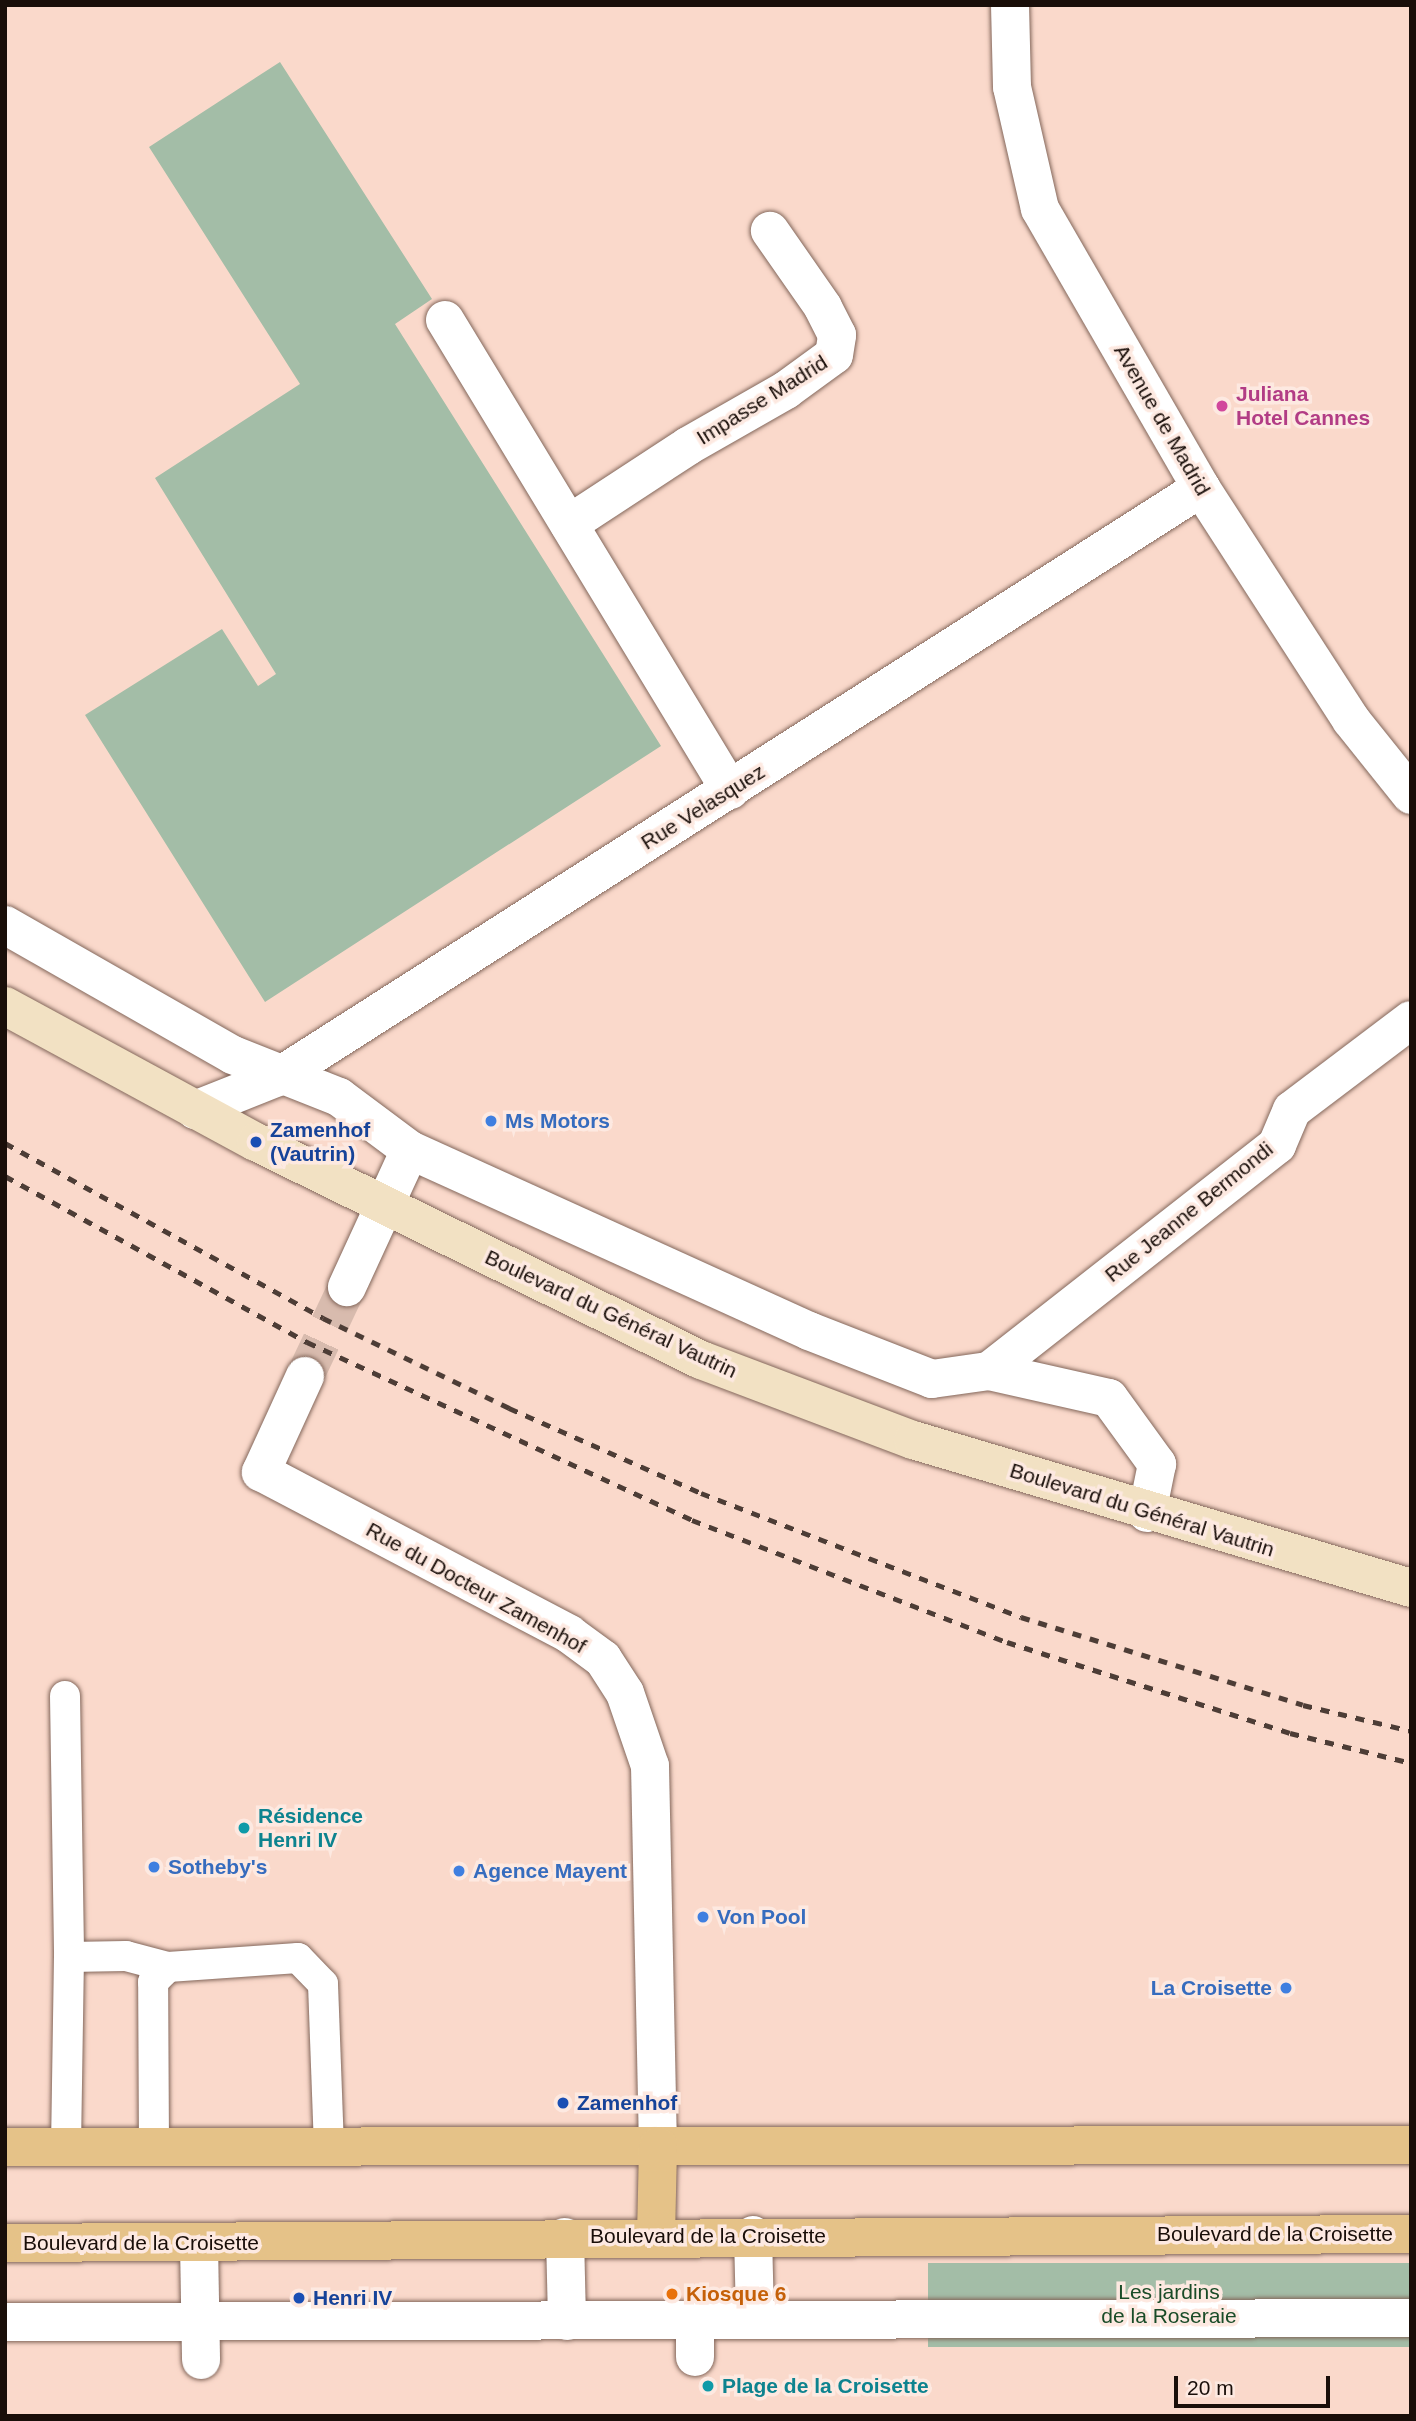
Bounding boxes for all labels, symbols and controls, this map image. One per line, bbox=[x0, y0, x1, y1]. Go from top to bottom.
street label: Avenue de Madrid bbox=[1109, 340, 1215, 500]
street label: Impasse Madrid bbox=[692, 350, 832, 450]
place label: Juliana Hotel Cannes bbox=[1236, 381, 1370, 431]
marker: Juliana Hotel Cannes bbox=[1214, 398, 1230, 414]
street label: Rue Velasquez bbox=[636, 759, 770, 855]
place label: Ms Motors bbox=[505, 1108, 610, 1134]
marker: Ms Motors bbox=[483, 1113, 499, 1129]
place label: Zamenhof (Vautrin) bbox=[270, 1117, 370, 1167]
marker: Zamenhof (Vautrin) bbox=[248, 1134, 264, 1150]
street label: Rue Jeanne Bermondi bbox=[1100, 1136, 1278, 1288]
street label: Boulevard du Général Vautrin bbox=[481, 1244, 741, 1384]
street label: Boulevard du Général Vautrin bbox=[1007, 1458, 1277, 1562]
street label: Rue du Docteur Zamenhof bbox=[362, 1517, 590, 1659]
place label: Résidence Henri IV bbox=[258, 1803, 363, 1853]
marker: Résidence Henri IV bbox=[236, 1820, 252, 1836]
place label: Sotheby's bbox=[168, 1854, 268, 1880]
place label: Agence Mayent bbox=[473, 1858, 627, 1884]
marker: Sotheby's bbox=[146, 1859, 162, 1875]
marker: Agence Mayent bbox=[451, 1863, 467, 1879]
place label: Von Pool bbox=[717, 1904, 806, 1930]
marker: Von Pool bbox=[695, 1909, 711, 1925]
place label: La Croisette bbox=[1151, 1975, 1272, 2001]
marker: La Croisette bbox=[1278, 1980, 1294, 1996]
place label: Zamenhof bbox=[577, 2090, 677, 2116]
marker: Zamenhof bbox=[555, 2095, 571, 2111]
street label: Boulevard de la Croisette bbox=[1157, 2221, 1393, 2247]
street label: Boulevard de la Croisette bbox=[590, 2223, 826, 2249]
street label: Boulevard de la Croisette bbox=[23, 2230, 259, 2256]
park label: Les jardins de la Roseraie bbox=[1101, 2279, 1237, 2329]
place label: Kiosque 6 bbox=[686, 2281, 786, 2307]
place label: Henri IV bbox=[313, 2285, 392, 2311]
marker: Kiosque 6 bbox=[664, 2286, 680, 2302]
marker: Henri IV bbox=[291, 2290, 307, 2306]
scale bar bbox=[1178, 2362, 1334, 2406]
place label: Plage de la Croisette bbox=[722, 2373, 929, 2399]
text: 20 m bbox=[1187, 2376, 1234, 2399]
marker: Plage de la Croisette bbox=[700, 2378, 716, 2394]

